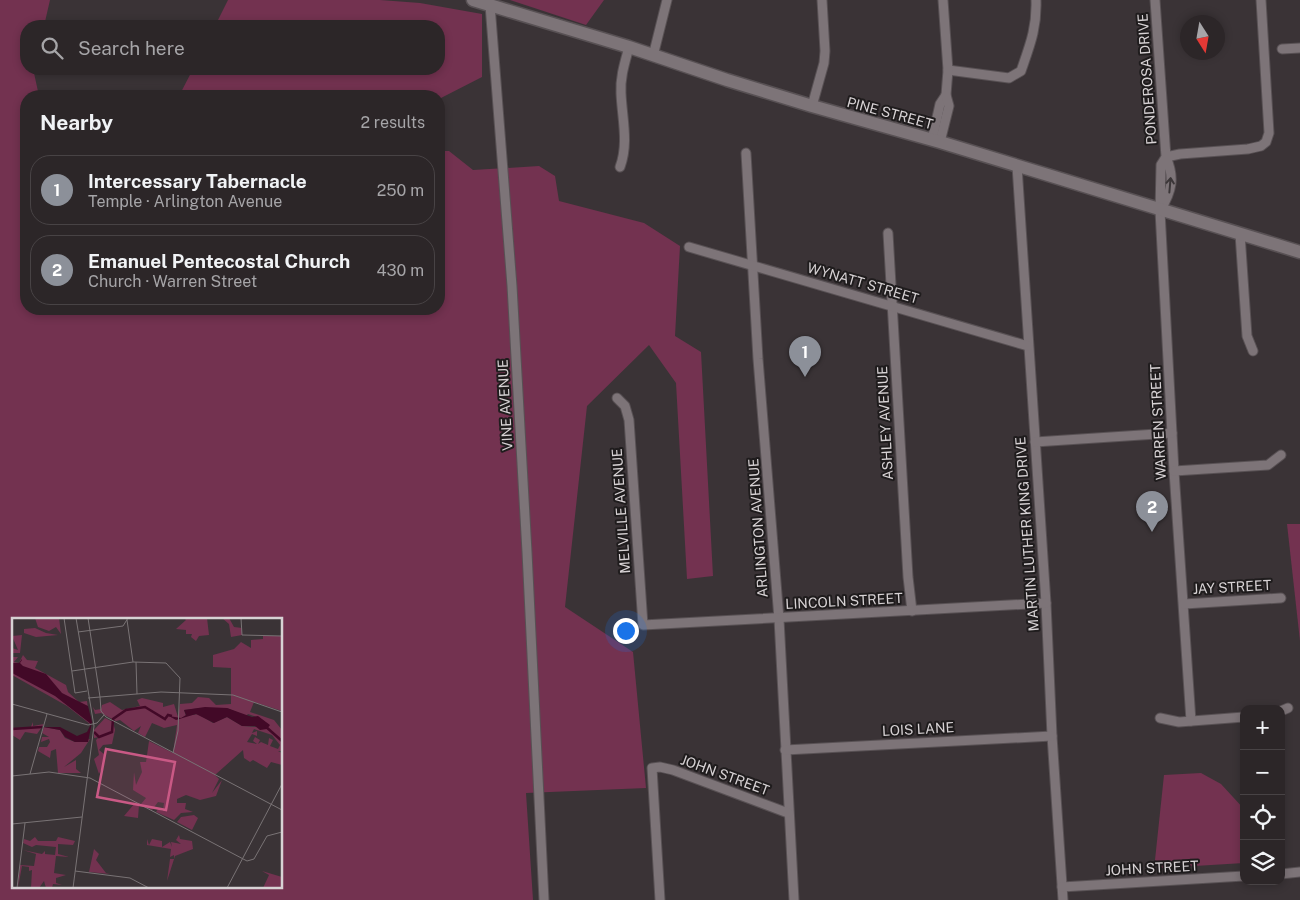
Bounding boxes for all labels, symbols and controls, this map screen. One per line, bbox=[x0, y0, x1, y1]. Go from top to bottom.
street label: PONDEROSA DRIVE bbox=[1134, 13, 1160, 145]
north arrow bbox=[1180, 15, 1225, 60]
search box bbox=[20, 20, 445, 75]
icon: search bbox=[38, 34, 66, 62]
text: Search here bbox=[78, 37, 185, 59]
street label: PINE STREET bbox=[845, 94, 935, 132]
text: Nearby bbox=[40, 110, 113, 135]
text: 2 results bbox=[360, 113, 425, 132]
text: Intercessary Tabernacle bbox=[88, 170, 307, 192]
one-way arrow bbox=[1166, 177, 1175, 193]
text: 1 bbox=[54, 181, 60, 200]
text: 250 m bbox=[377, 181, 424, 200]
text: Temple · Arlington Avenue bbox=[88, 192, 282, 211]
text: Emanuel Pentecostal Church bbox=[88, 250, 350, 272]
street label: WYNATT STREET bbox=[805, 259, 921, 307]
text: 2 bbox=[52, 261, 62, 280]
text: 430 m bbox=[376, 261, 424, 280]
text: Church · Warren Street bbox=[88, 272, 257, 291]
pin: 1 bbox=[789, 336, 821, 377]
street label: VINE AVENUE bbox=[495, 359, 515, 451]
street label: WARREN STREET bbox=[1147, 363, 1169, 481]
street label: ASHLEY AVENUE bbox=[874, 366, 896, 480]
street label: MARTIN LUTHER KING DRIVE bbox=[1012, 436, 1042, 632]
street label: MELVILLE AVENUE bbox=[609, 448, 633, 574]
street label: ARLINGTON AVENUE bbox=[745, 458, 771, 598]
pin: 2 bbox=[1136, 491, 1168, 532]
street label: JAY STREET bbox=[1192, 577, 1272, 597]
street label: LINCOLN STREET bbox=[785, 590, 903, 612]
inset map bbox=[12, 618, 282, 888]
your location bbox=[613, 618, 639, 644]
map controls bbox=[1240, 705, 1285, 885]
button: + bbox=[1240, 705, 1285, 750]
street label: LOIS LANE bbox=[881, 719, 955, 739]
button: − bbox=[1240, 750, 1285, 795]
street label: JOHN STREET bbox=[678, 752, 772, 798]
button: locate bbox=[1240, 795, 1285, 840]
button: layers bbox=[1240, 840, 1285, 885]
street label: JOHN STREET bbox=[1105, 858, 1199, 878]

